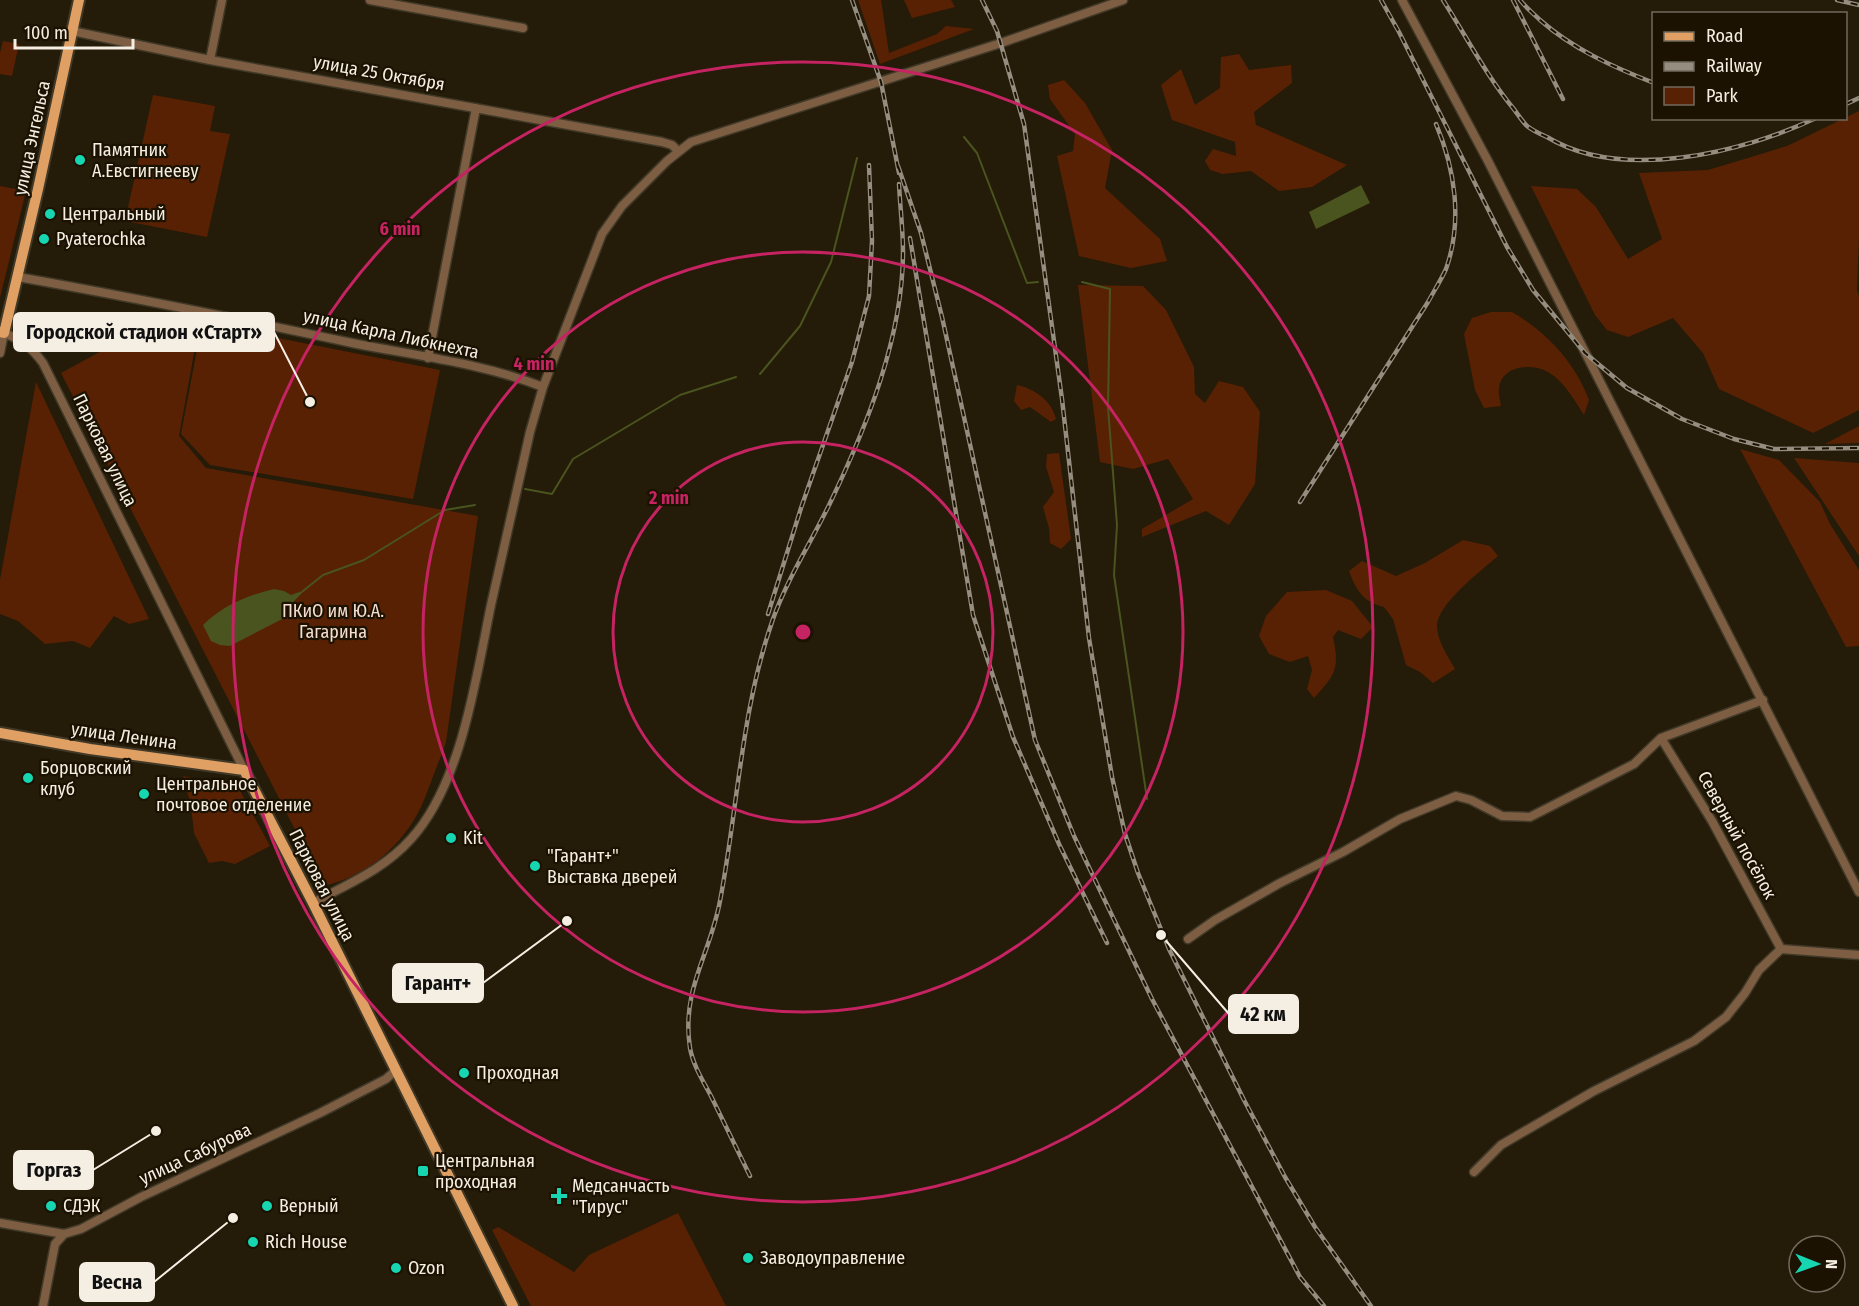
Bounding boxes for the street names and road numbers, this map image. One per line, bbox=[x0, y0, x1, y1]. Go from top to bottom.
street label: улица 25 Октября bbox=[312, 51, 446, 95]
street label: улица Энгельса bbox=[9, 78, 55, 197]
street label: улица Карла Либкнехта bbox=[301, 305, 481, 363]
street label: Парковая улица bbox=[68, 390, 142, 510]
street label: улица Ленина bbox=[70, 718, 178, 754]
street label: Северный посёлок bbox=[1693, 767, 1782, 903]
street label: Парковая улица bbox=[284, 825, 360, 945]
street label: улица Сабурова bbox=[135, 1118, 255, 1190]

